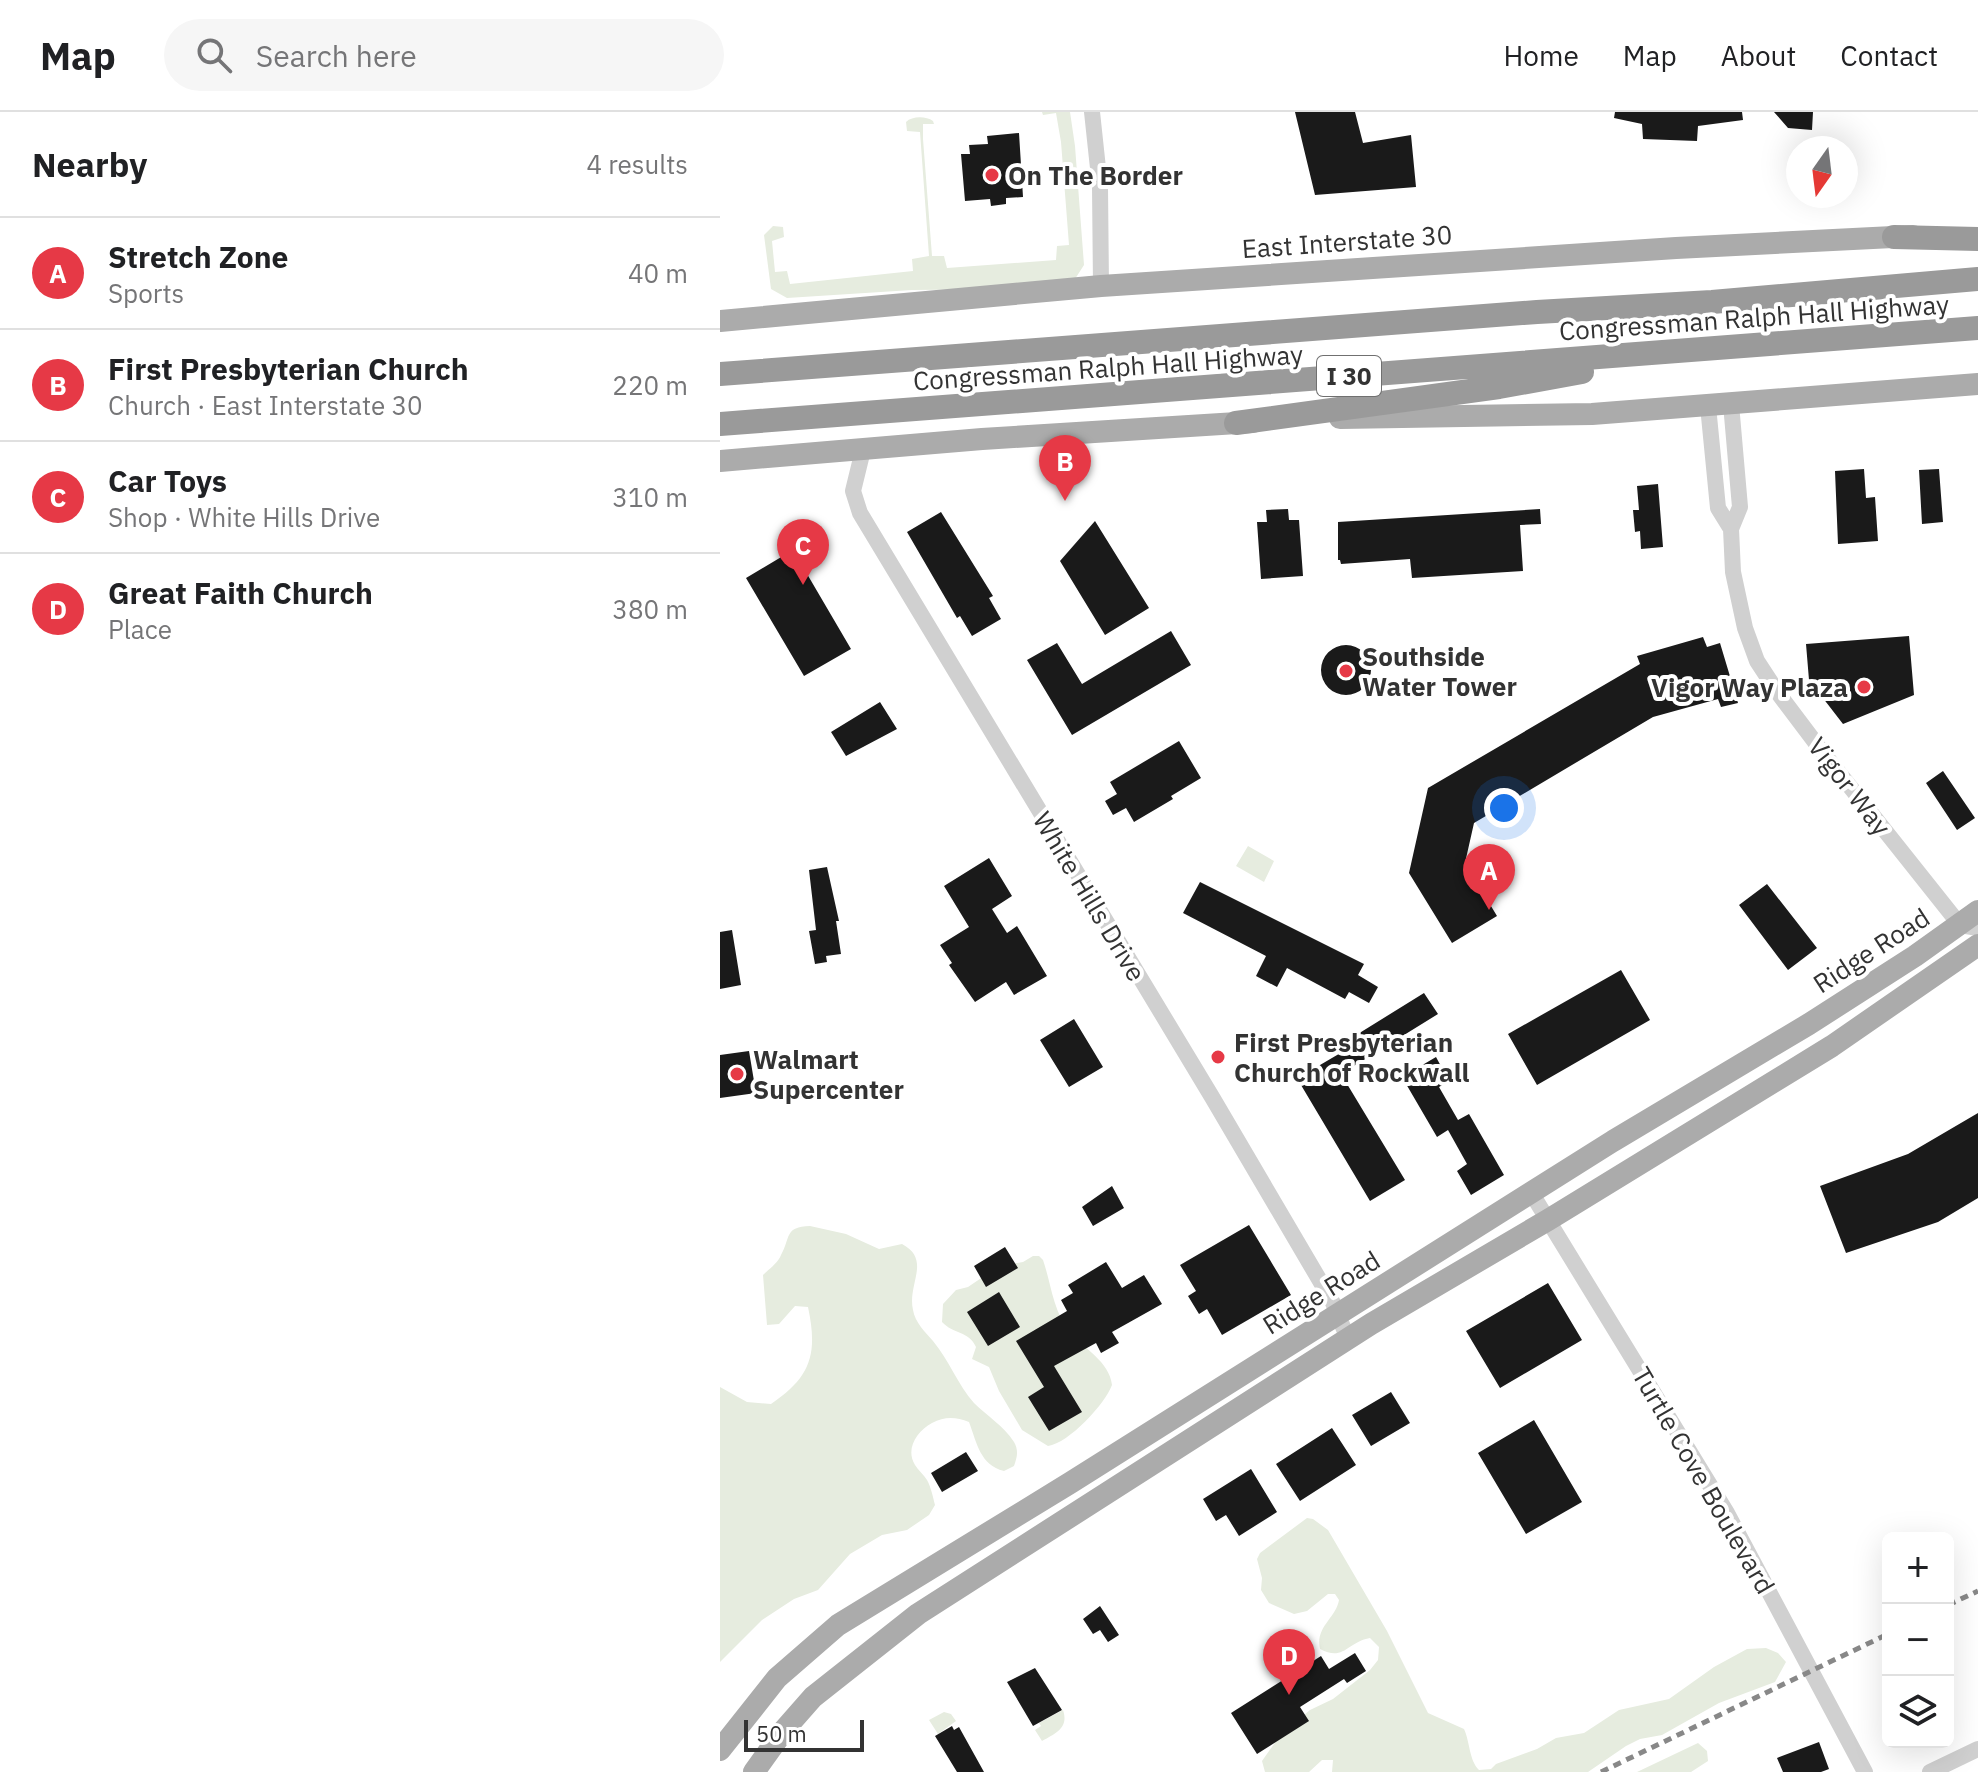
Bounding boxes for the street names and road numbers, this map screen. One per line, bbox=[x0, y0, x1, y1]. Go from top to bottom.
street label: East Interstate 30 bbox=[1241, 217, 1453, 265]
street label: Congressman Ralph Hall Highway bbox=[1558, 286, 1950, 348]
street label: Congressman Ralph Hall Highway bbox=[912, 336, 1304, 398]
road number: I 30 bbox=[1317, 356, 1381, 396]
street label: Vigor Way bbox=[1801, 730, 1899, 842]
street label: White Hills Drive bbox=[1026, 805, 1154, 987]
street label: Ridge Road bbox=[1806, 900, 1936, 1000]
street label: Ridge Road bbox=[1256, 1243, 1386, 1341]
street label: Turtle Cove Boulevard bbox=[1625, 1360, 1783, 1600]

